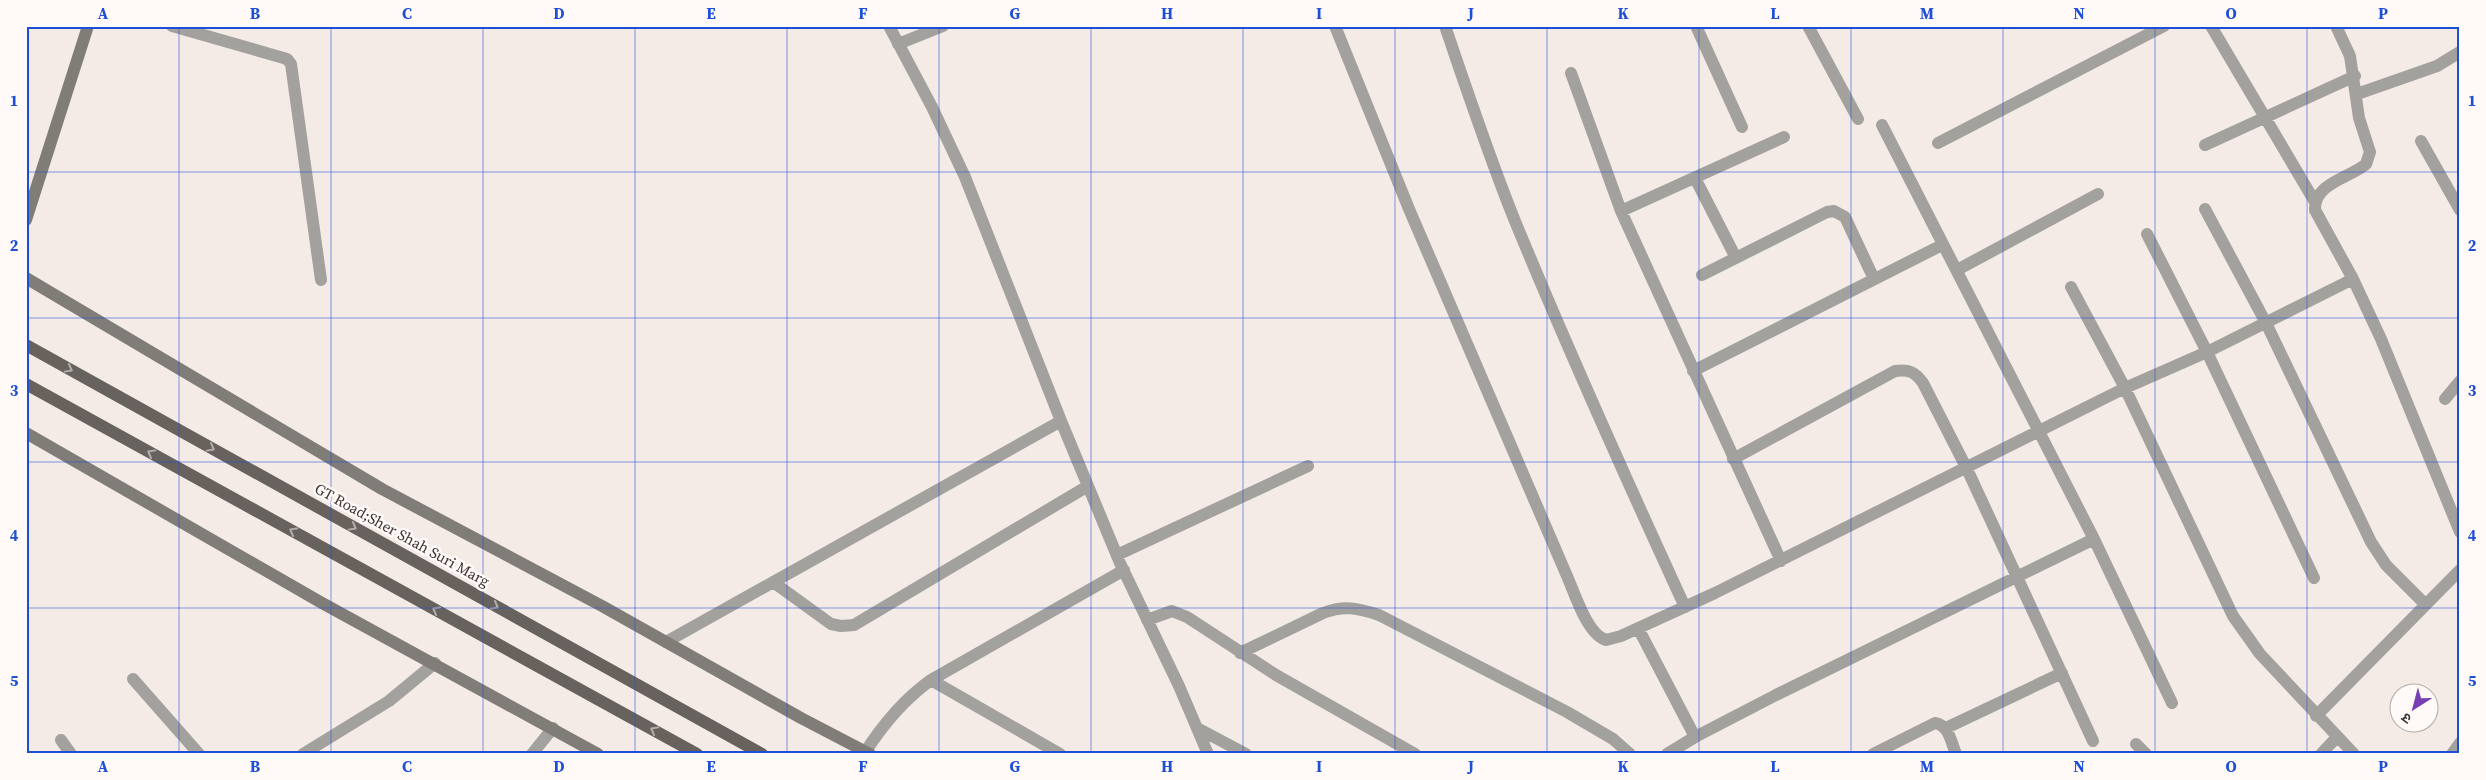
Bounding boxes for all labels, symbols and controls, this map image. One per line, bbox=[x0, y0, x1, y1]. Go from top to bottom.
text: A bbox=[98, 2, 109, 24]
text: B bbox=[250, 2, 261, 24]
text: C bbox=[402, 2, 412, 24]
text: D bbox=[553, 2, 565, 24]
text: E bbox=[706, 2, 716, 24]
text: F bbox=[858, 2, 868, 24]
text: G bbox=[1010, 2, 1021, 24]
text: H bbox=[1161, 2, 1173, 24]
text: I bbox=[1316, 2, 1322, 24]
text: J bbox=[1467, 2, 1474, 24]
text: K bbox=[1617, 2, 1629, 24]
text: L bbox=[1770, 2, 1780, 24]
text: M bbox=[1920, 2, 1934, 24]
text: N bbox=[2073, 2, 2085, 24]
text: O bbox=[2225, 2, 2237, 24]
text: P bbox=[2378, 2, 2388, 24]
text: 1 bbox=[10, 89, 18, 111]
text: 1 bbox=[2468, 89, 2476, 111]
text: 2 bbox=[10, 234, 19, 256]
text: 2 bbox=[2468, 234, 2477, 256]
one-way arrow bbox=[64, 363, 73, 373]
text: 3 bbox=[10, 379, 19, 401]
text: 3 bbox=[2468, 379, 2477, 401]
one-way arrow bbox=[206, 442, 215, 452]
one-way arrow bbox=[147, 449, 156, 459]
street label: GT Road;Sher Shah Suri Marg bbox=[311, 478, 494, 592]
one-way arrow bbox=[348, 520, 357, 530]
text: 4 bbox=[10, 524, 19, 546]
text: 4 bbox=[2468, 524, 2477, 546]
one-way arrow bbox=[290, 527, 299, 537]
one-way arrow bbox=[490, 599, 499, 609]
one-way arrow bbox=[432, 606, 441, 616]
text: 5 bbox=[10, 669, 19, 691]
text: 5 bbox=[2468, 669, 2477, 691]
north arrow bbox=[2388, 682, 2438, 732]
text: उ bbox=[2397, 708, 2416, 729]
one-way arrow bbox=[651, 726, 660, 736]
text: A bbox=[98, 755, 109, 777]
text: B bbox=[250, 755, 261, 777]
text: C bbox=[402, 755, 412, 777]
text: D bbox=[553, 755, 565, 777]
text: E bbox=[706, 755, 716, 777]
text: F bbox=[858, 755, 868, 777]
text: G bbox=[1010, 755, 1021, 777]
text: H bbox=[1161, 755, 1173, 777]
text: I bbox=[1316, 755, 1322, 777]
text: J bbox=[1467, 755, 1474, 777]
text: K bbox=[1617, 755, 1629, 777]
text: L bbox=[1770, 755, 1780, 777]
text: M bbox=[1920, 755, 1934, 777]
text: N bbox=[2073, 755, 2085, 777]
text: O bbox=[2225, 755, 2237, 777]
text: P bbox=[2378, 755, 2388, 777]

